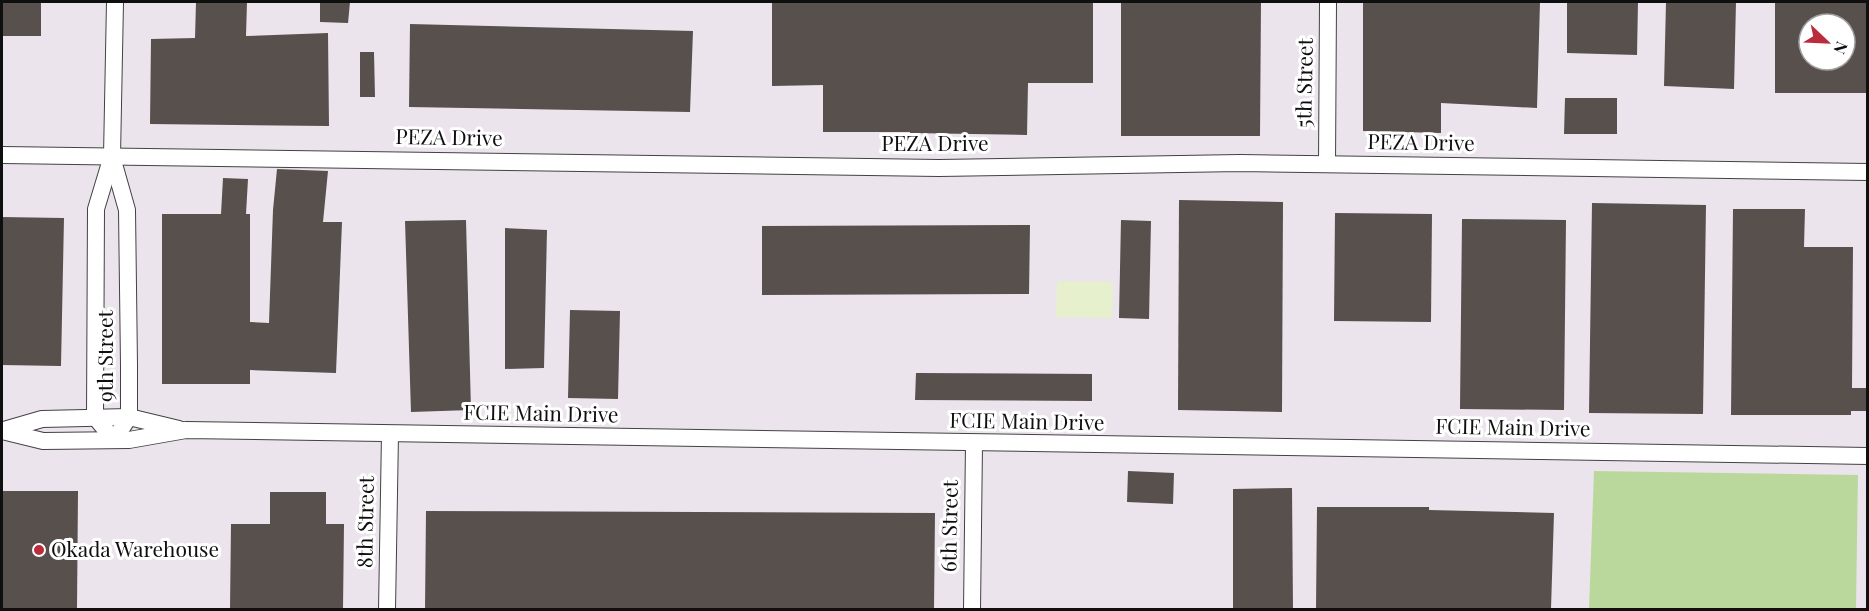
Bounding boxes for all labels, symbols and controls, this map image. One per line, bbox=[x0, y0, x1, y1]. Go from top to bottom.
north arrow bbox=[1797, 12, 1857, 72]
street label: 5th Street bbox=[1288, 37, 1318, 128]
text: N bbox=[1829, 39, 1853, 58]
street label: PEZA Drive bbox=[395, 121, 503, 151]
street label: PEZA Drive bbox=[1367, 126, 1475, 156]
street label: PEZA Drive bbox=[881, 128, 989, 156]
street label: 9th Street bbox=[90, 309, 118, 402]
street label: FCIE Main Drive bbox=[463, 397, 619, 427]
street label: FCIE Main Drive bbox=[949, 405, 1105, 435]
street label: FCIE Main Drive bbox=[1435, 411, 1591, 441]
street label: 8th Street bbox=[349, 475, 379, 568]
street label: 6th Street bbox=[933, 479, 963, 572]
place label: Okada Warehouse bbox=[51, 534, 219, 562]
marker: Okada Warehouse bbox=[32, 543, 46, 557]

